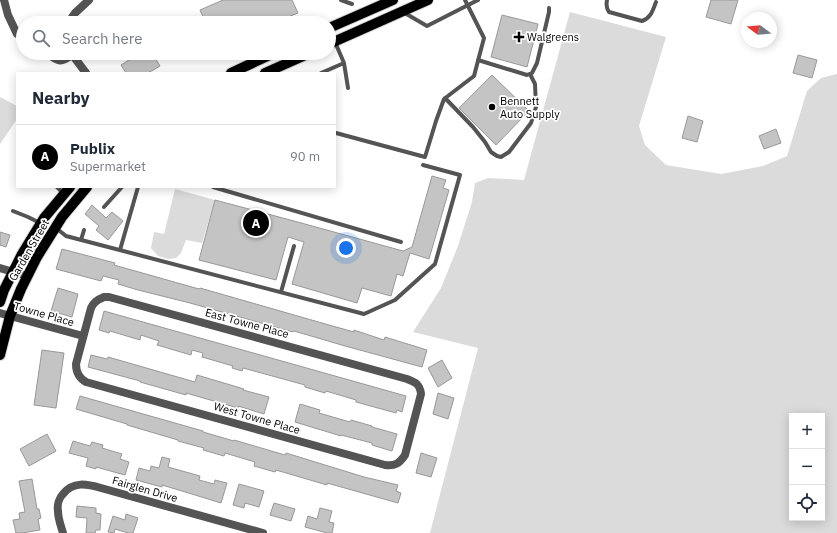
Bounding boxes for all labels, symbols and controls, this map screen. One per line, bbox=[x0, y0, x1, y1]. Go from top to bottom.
north arrow bbox=[741, 12, 777, 48]
search box bbox=[16, 16, 336, 60]
icon: search bbox=[30, 27, 52, 49]
text: Search here bbox=[62, 29, 142, 48]
place label: Walgreens bbox=[527, 30, 579, 44]
marker: Walgreens bbox=[514, 32, 524, 42]
text: Nearby bbox=[32, 87, 90, 109]
place label: Bennett Auto Supply bbox=[500, 94, 560, 121]
marker: Bennett Auto Supply bbox=[487, 102, 497, 112]
text: Publix bbox=[70, 139, 115, 158]
text: A bbox=[41, 148, 49, 165]
text: 90 m bbox=[290, 148, 320, 165]
text: Supermarket bbox=[70, 158, 146, 175]
pin: A bbox=[243, 208, 269, 238]
street label: Garden Street bbox=[6, 217, 52, 283]
your location bbox=[336, 238, 356, 258]
street label: Towne Place bbox=[12, 299, 76, 329]
street label: East Towne Place bbox=[204, 305, 290, 341]
street label: West Towne Place bbox=[212, 399, 302, 437]
map controls bbox=[789, 413, 825, 521]
button: + bbox=[789, 413, 825, 449]
button: − bbox=[789, 449, 825, 485]
street label: Fairglen Drive bbox=[111, 473, 179, 505]
button: locate bbox=[789, 485, 825, 521]

